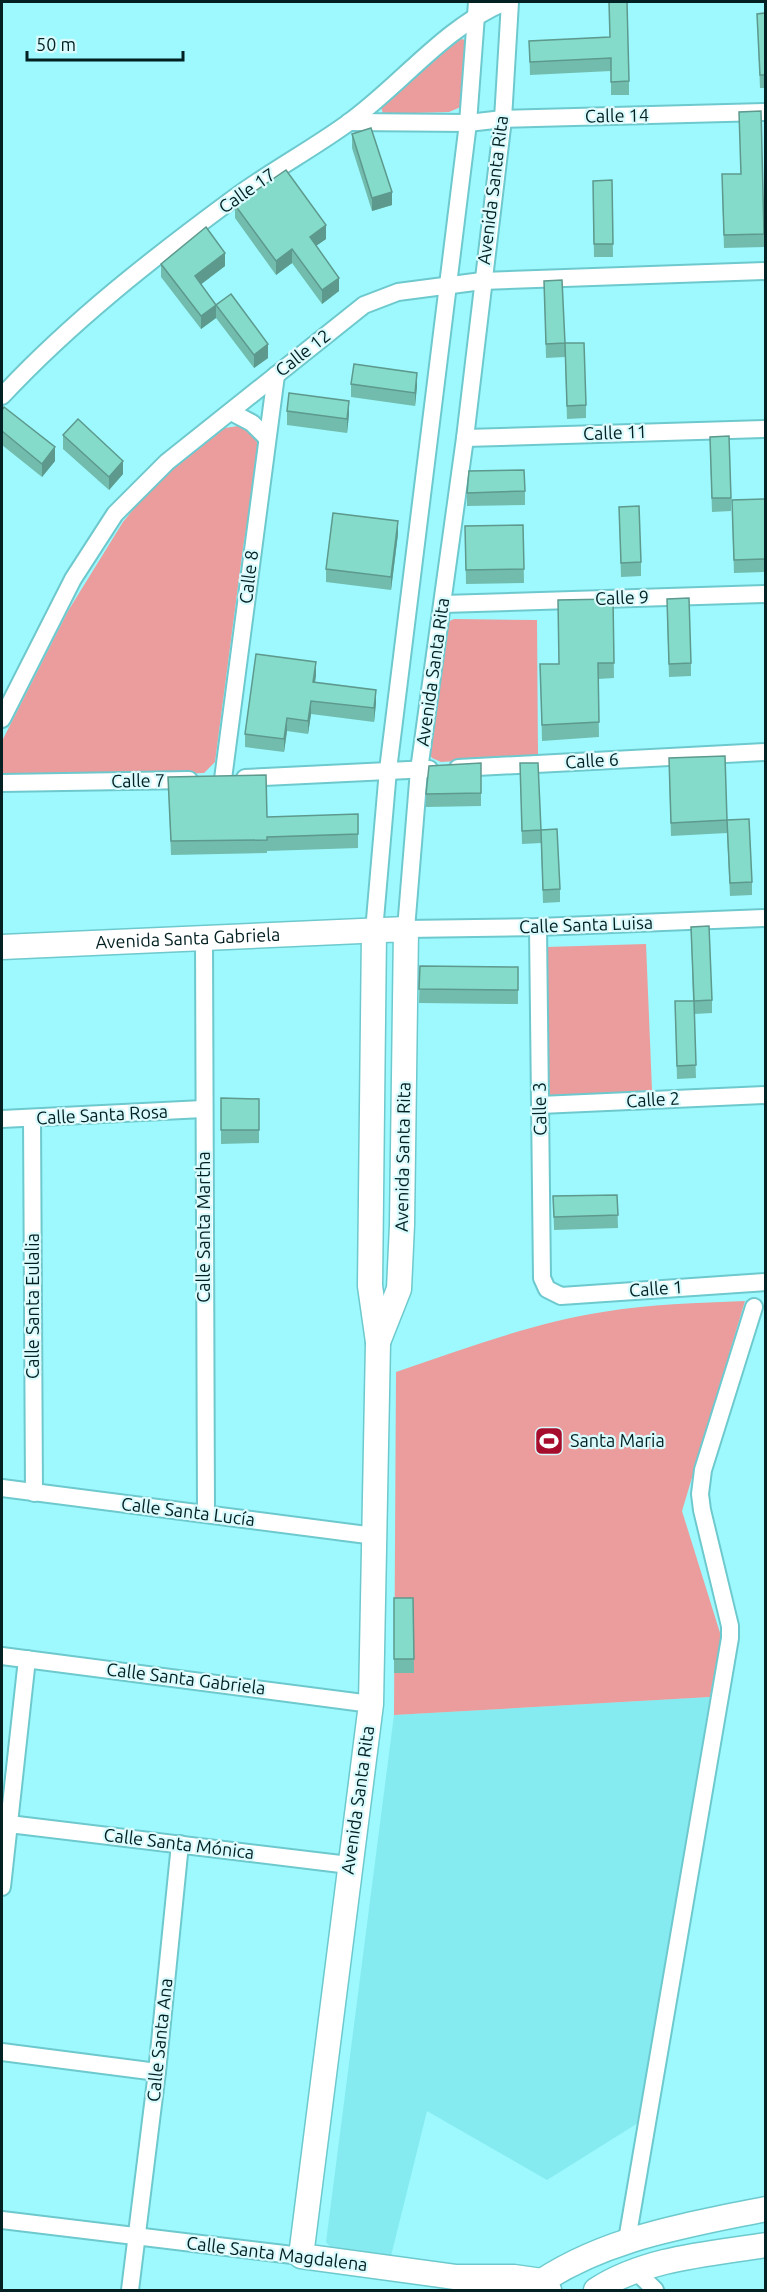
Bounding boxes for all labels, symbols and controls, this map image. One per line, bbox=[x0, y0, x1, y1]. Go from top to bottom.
scale bar bbox=[27, 24, 183, 62]
text: 50 m bbox=[36, 34, 76, 54]
street label: Calle 14 bbox=[585, 104, 649, 126]
street label: Avenida Santa Rita bbox=[473, 114, 511, 266]
street label: Calle 17 bbox=[214, 164, 278, 217]
street label: Calle 12 bbox=[271, 325, 334, 380]
street label: Calle 11 bbox=[583, 421, 647, 443]
street label: Calle 8 bbox=[235, 549, 261, 605]
street label: Calle 9 bbox=[595, 586, 649, 608]
street label: Avenida Santa Rita bbox=[412, 596, 452, 748]
street label: Calle 6 bbox=[564, 749, 619, 771]
street label: Calle 7 bbox=[111, 770, 165, 790]
street label: Calle Santa Luisa bbox=[519, 912, 653, 936]
street label: Avenida Santa Gabriela bbox=[95, 924, 281, 952]
street label: Avenida Santa Rita bbox=[391, 1082, 413, 1232]
street label: Calle 3 bbox=[529, 1082, 549, 1136]
street label: Calle 2 bbox=[625, 1088, 680, 1110]
street label: Calle Santa Rosa bbox=[36, 1101, 168, 1127]
street label: Calle Santa Martha bbox=[193, 1151, 213, 1303]
street label: Calle Santa Eulalia bbox=[22, 1233, 42, 1379]
street label: Calle 1 bbox=[628, 1276, 684, 1300]
sports icon: Santa Maria bbox=[533, 1425, 565, 1457]
place label: Santa Maria bbox=[570, 1430, 665, 1450]
street label: Calle Santa Lucía bbox=[120, 1493, 256, 1529]
street label: Calle Santa Gabriela bbox=[105, 1658, 267, 1698]
street label: Avenida Santa Rita bbox=[337, 1724, 377, 1876]
street label: Calle Santa Mónica bbox=[103, 1824, 256, 1862]
street label: Calle Santa Ana bbox=[143, 1977, 175, 2103]
street label: Calle Santa Magdalena bbox=[185, 2232, 369, 2274]

